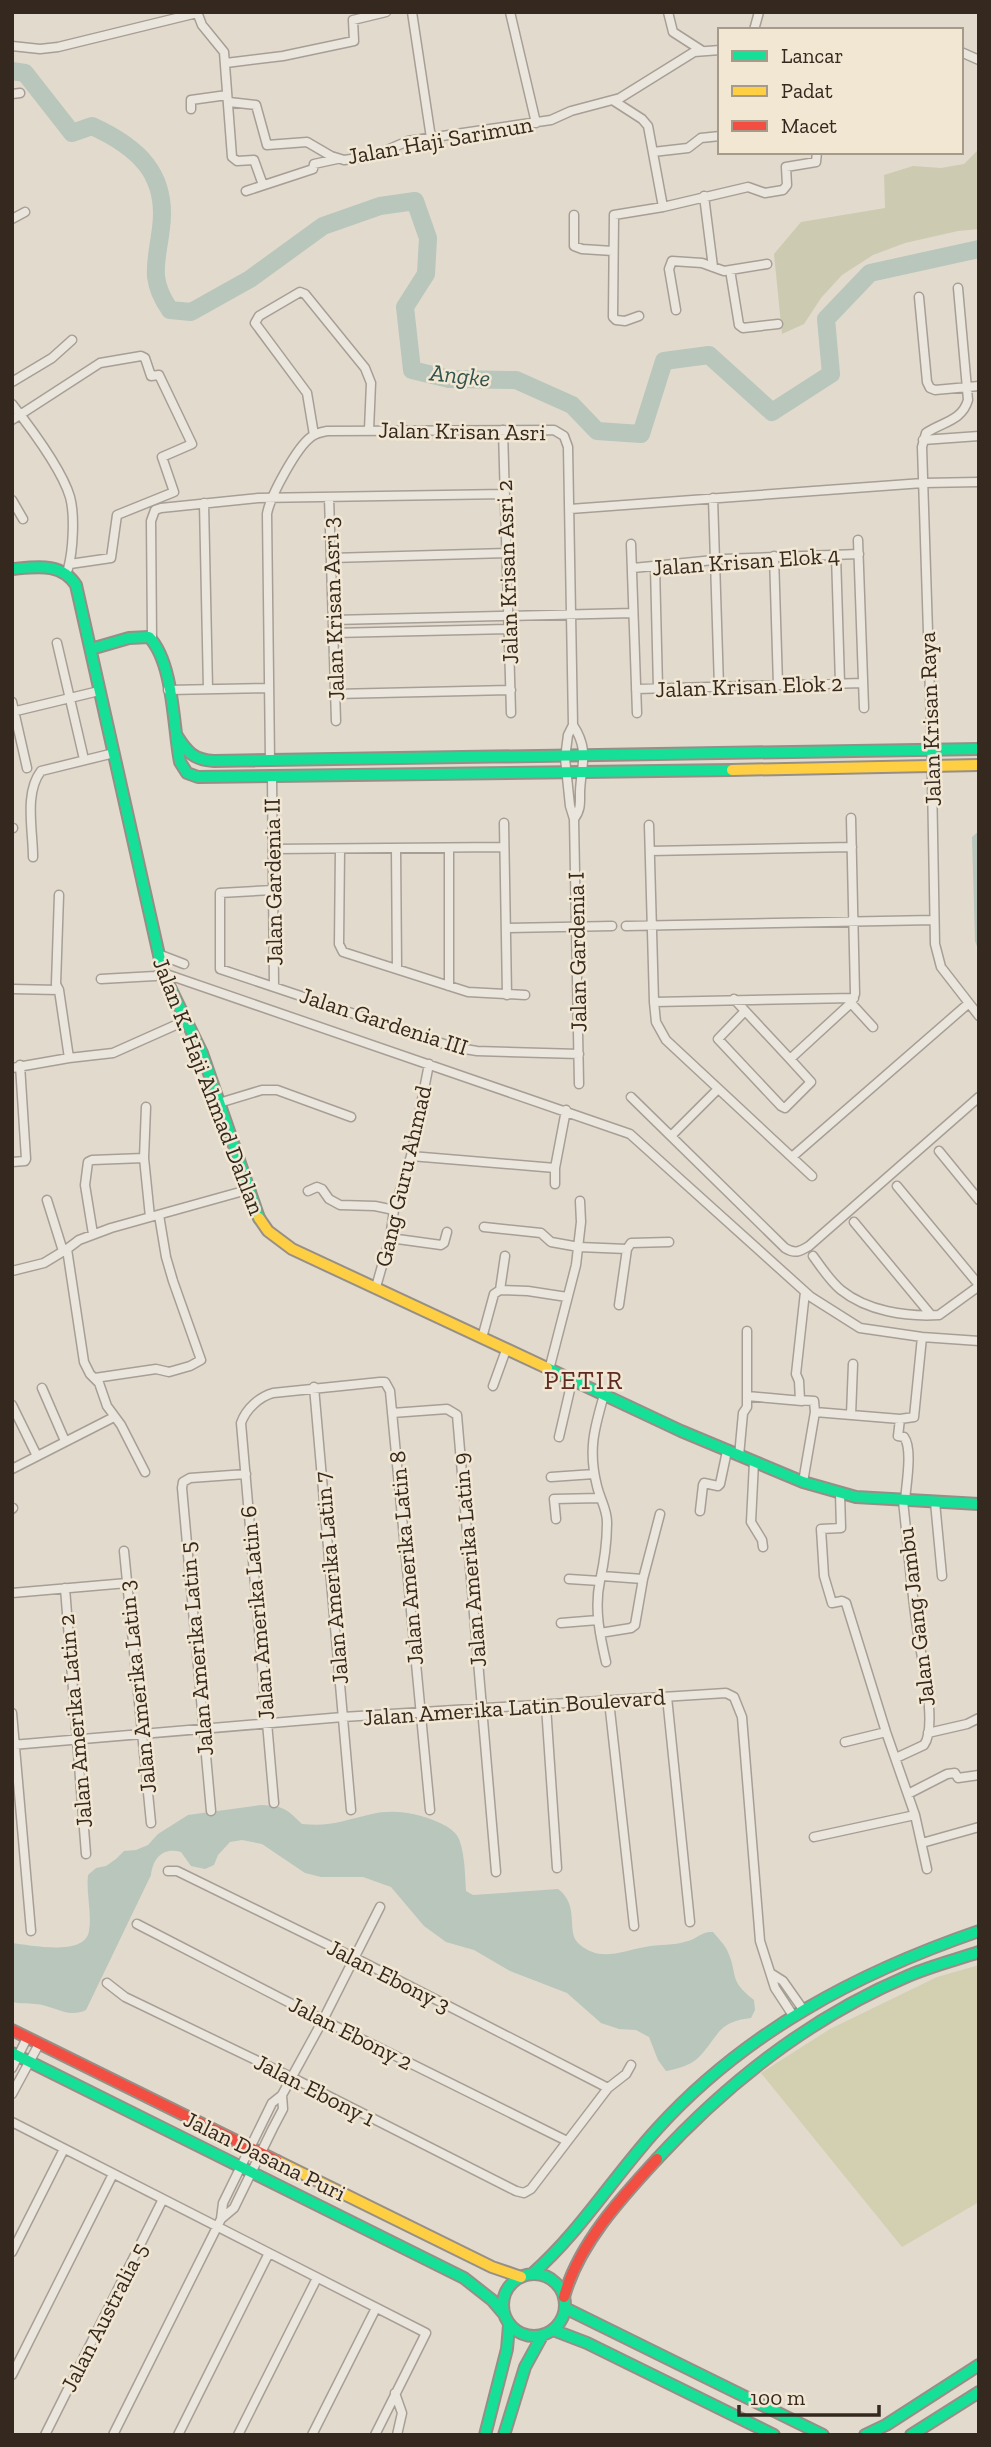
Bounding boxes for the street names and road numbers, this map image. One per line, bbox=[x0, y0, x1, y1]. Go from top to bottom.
street label: Jalan Haji Sarimun bbox=[345, 110, 535, 170]
street label: Jalan Krisan Asri bbox=[378, 416, 546, 446]
street label: Jalan Krisan Asri 2 bbox=[490, 479, 524, 665]
street label: Jalan Krisan Asri 3 bbox=[316, 517, 350, 701]
street label: Jalan Krisan Elok 4 bbox=[651, 540, 841, 582]
street label: Jalan Krisan Raya bbox=[913, 631, 947, 807]
street label: Jalan Krisan Elok 2 bbox=[655, 669, 843, 703]
street label: Jalan Gardenia II bbox=[258, 798, 288, 966]
street label: Jalan Gardenia I bbox=[562, 872, 592, 1032]
street label: Jalan K. Haji Ahmad Dahlan bbox=[147, 953, 271, 1219]
street label: Jalan Gardenia III bbox=[297, 981, 471, 1061]
street label: Gang Guru Ahmad bbox=[369, 1082, 438, 1269]
street label: Jalan Amerika Latin 8 bbox=[383, 1450, 429, 1666]
street label: Jalan Amerika Latin 9 bbox=[446, 1452, 492, 1668]
street label: Jalan Amerika Latin 7 bbox=[308, 1470, 354, 1686]
street label: Jalan Amerika Latin 6 bbox=[234, 1505, 280, 1721]
street label: Jalan Gang Jambu bbox=[891, 1526, 941, 1708]
street label: Jalan Amerika Latin 5 bbox=[173, 1541, 219, 1757]
street label: Jalan Amerika Latin 3 bbox=[112, 1579, 162, 1795]
street label: Jalan Amerika Latin 2 bbox=[52, 1613, 98, 1829]
street label: Jalan Amerika Latin Boulevard bbox=[362, 1682, 667, 1732]
street label: Jalan Ebony 3 bbox=[323, 1933, 455, 2019]
street label: Jalan Ebony 2 bbox=[284, 1990, 418, 2076]
street label: Jalan Ebony 1 bbox=[250, 2048, 380, 2133]
street label: Jalan Dasana Puri bbox=[179, 2105, 351, 2207]
street label: Jalan Australia 5 bbox=[54, 2238, 154, 2396]

